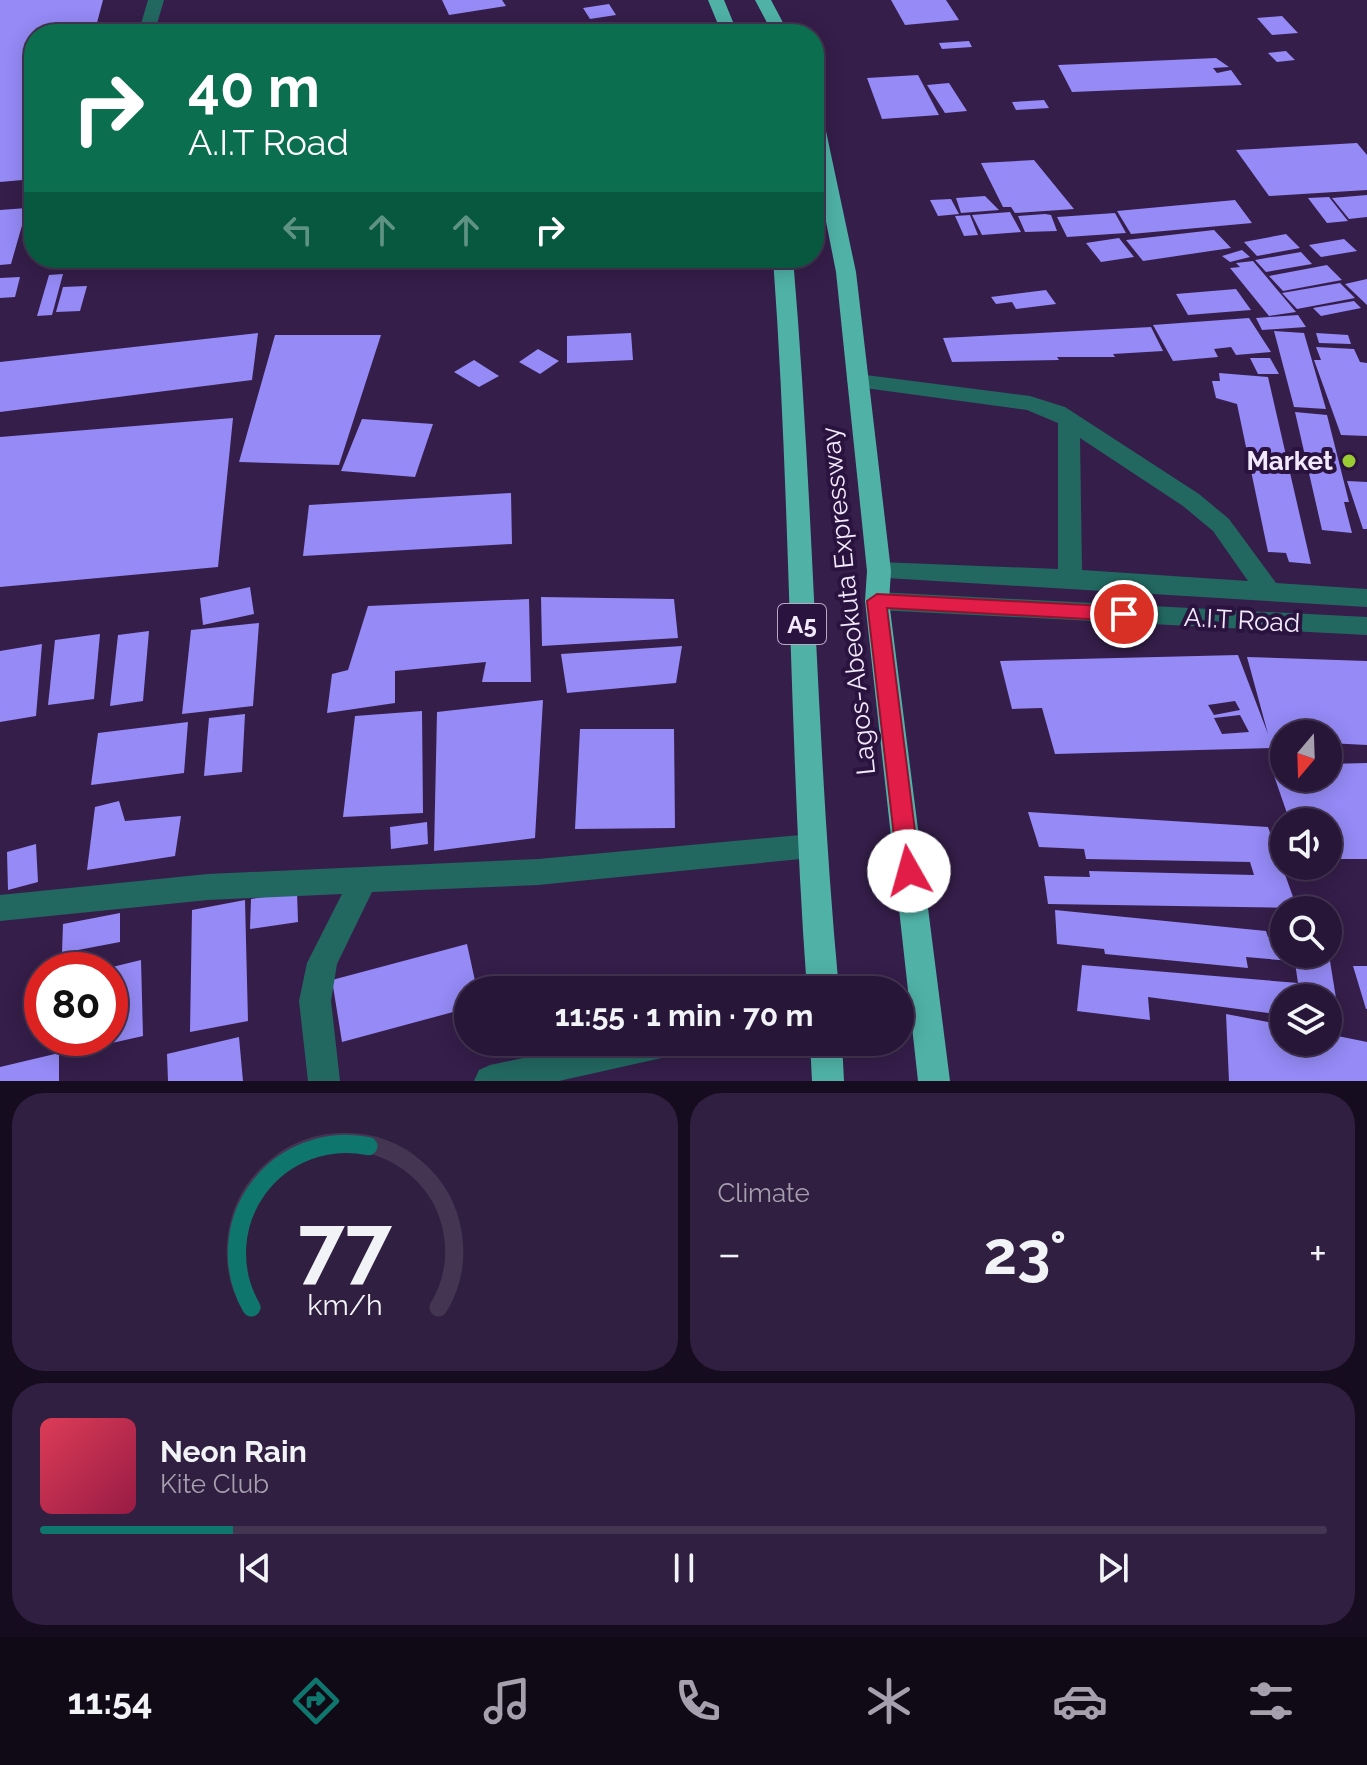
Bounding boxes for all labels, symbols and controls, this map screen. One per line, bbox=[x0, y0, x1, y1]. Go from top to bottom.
text: 40 m bbox=[188, 54, 320, 120]
icon: right bbox=[56, 56, 160, 160]
text: A.I.T Road bbox=[188, 121, 349, 163]
icon: left bbox=[276, 208, 320, 252]
icon: ahead bbox=[360, 208, 404, 252]
icon: ahead bbox=[444, 208, 488, 252]
icon: right bbox=[528, 208, 572, 252]
street label: Lagos-Abeokuta Expressway bbox=[815, 425, 881, 777]
place label: Market bbox=[1246, 446, 1333, 476]
marker: Market bbox=[1340, 452, 1358, 470]
pin bbox=[1090, 580, 1158, 648]
icon: arrive bbox=[1102, 592, 1146, 636]
street label: A.I.T Road bbox=[1183, 602, 1301, 638]
road number: A5 bbox=[778, 604, 826, 644]
north arrow bbox=[1270, 720, 1342, 792]
map controls bbox=[1270, 720, 1342, 1056]
button: sound bbox=[1270, 808, 1342, 880]
position arrow bbox=[867, 829, 951, 913]
button: search bbox=[1270, 896, 1342, 968]
speed limit sign: 80 bbox=[24, 952, 128, 1056]
button: layers bbox=[1270, 984, 1342, 1056]
text: 11:55 · 1 min · 70 m bbox=[555, 998, 813, 1033]
text: Climate bbox=[718, 1178, 810, 1208]
text: 77 bbox=[298, 1196, 392, 1293]
text: 23° bbox=[983, 1218, 1067, 1288]
text: − bbox=[718, 1228, 741, 1279]
text: + bbox=[1309, 1228, 1327, 1279]
text: km/h bbox=[307, 1288, 382, 1322]
text: Neon Rain bbox=[160, 1434, 307, 1469]
text: Kite Club bbox=[160, 1469, 269, 1499]
icon: previous bbox=[233, 1546, 277, 1590]
icon: pause bbox=[662, 1546, 706, 1590]
icon: next bbox=[1091, 1546, 1135, 1590]
icon: directions bbox=[288, 1673, 344, 1729]
icon: music bbox=[479, 1673, 535, 1729]
icon: phone bbox=[670, 1673, 726, 1729]
icon: climate bbox=[861, 1673, 917, 1729]
icon: car bbox=[1052, 1673, 1108, 1729]
icon: filters bbox=[1243, 1673, 1299, 1729]
text: 11:54 bbox=[68, 1680, 153, 1722]

